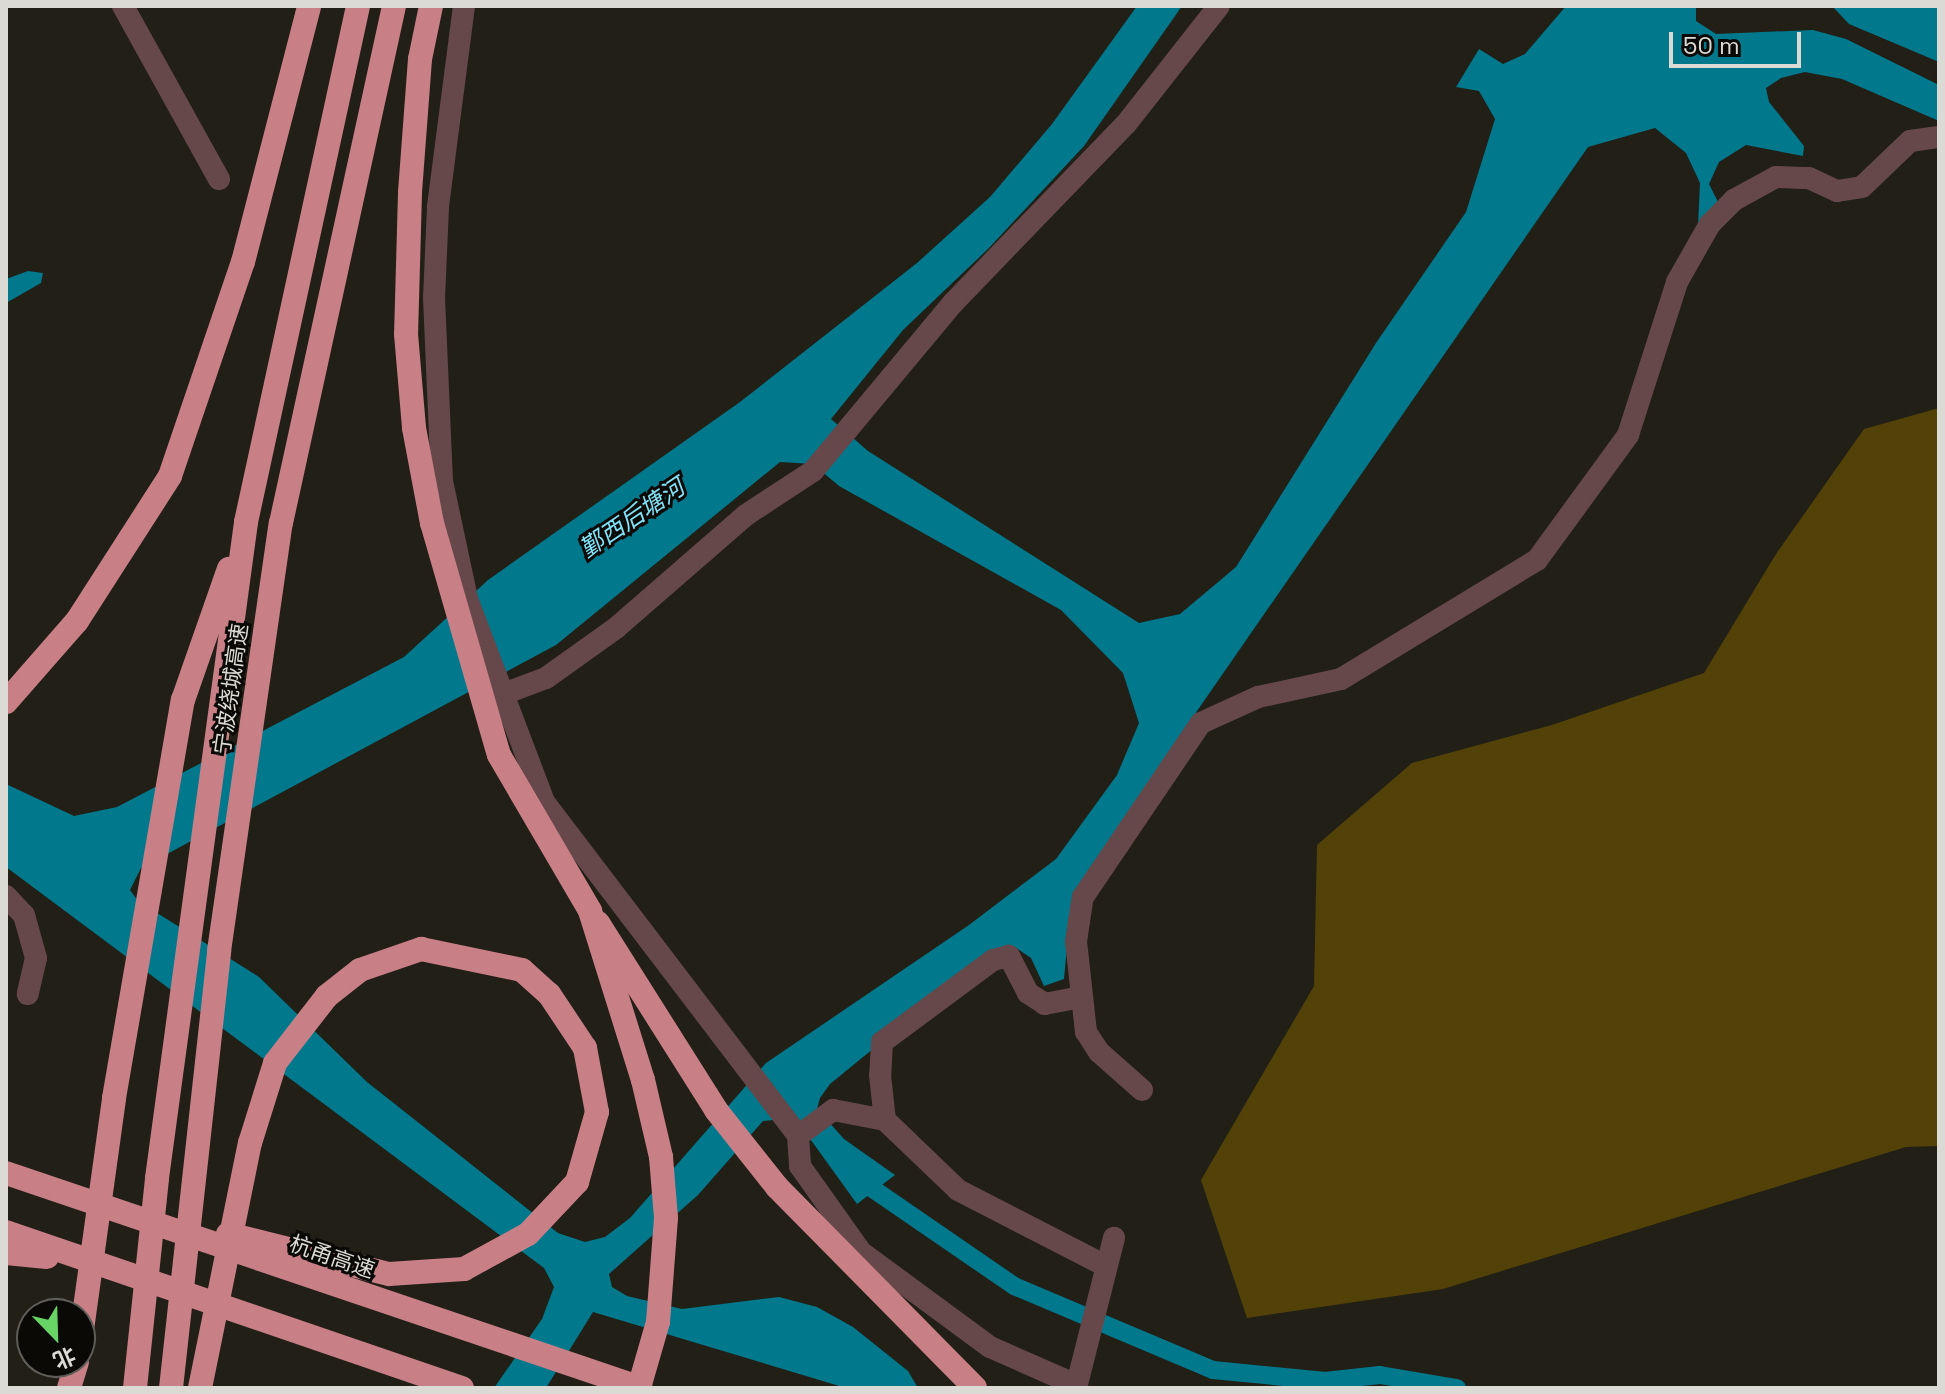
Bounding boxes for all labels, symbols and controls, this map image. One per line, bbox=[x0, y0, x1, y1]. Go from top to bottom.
scale bar bbox=[1673, 16, 1805, 66]
text: 50 m bbox=[1683, 30, 1740, 61]
water label: 鄞西后塘河 bbox=[574, 473, 690, 563]
street label: 宁波绕城高速 bbox=[209, 622, 253, 756]
street label: 杭甬高速 bbox=[286, 1230, 378, 1284]
north arrow bbox=[16, 1298, 96, 1378]
text: 北 bbox=[49, 1341, 80, 1375]

